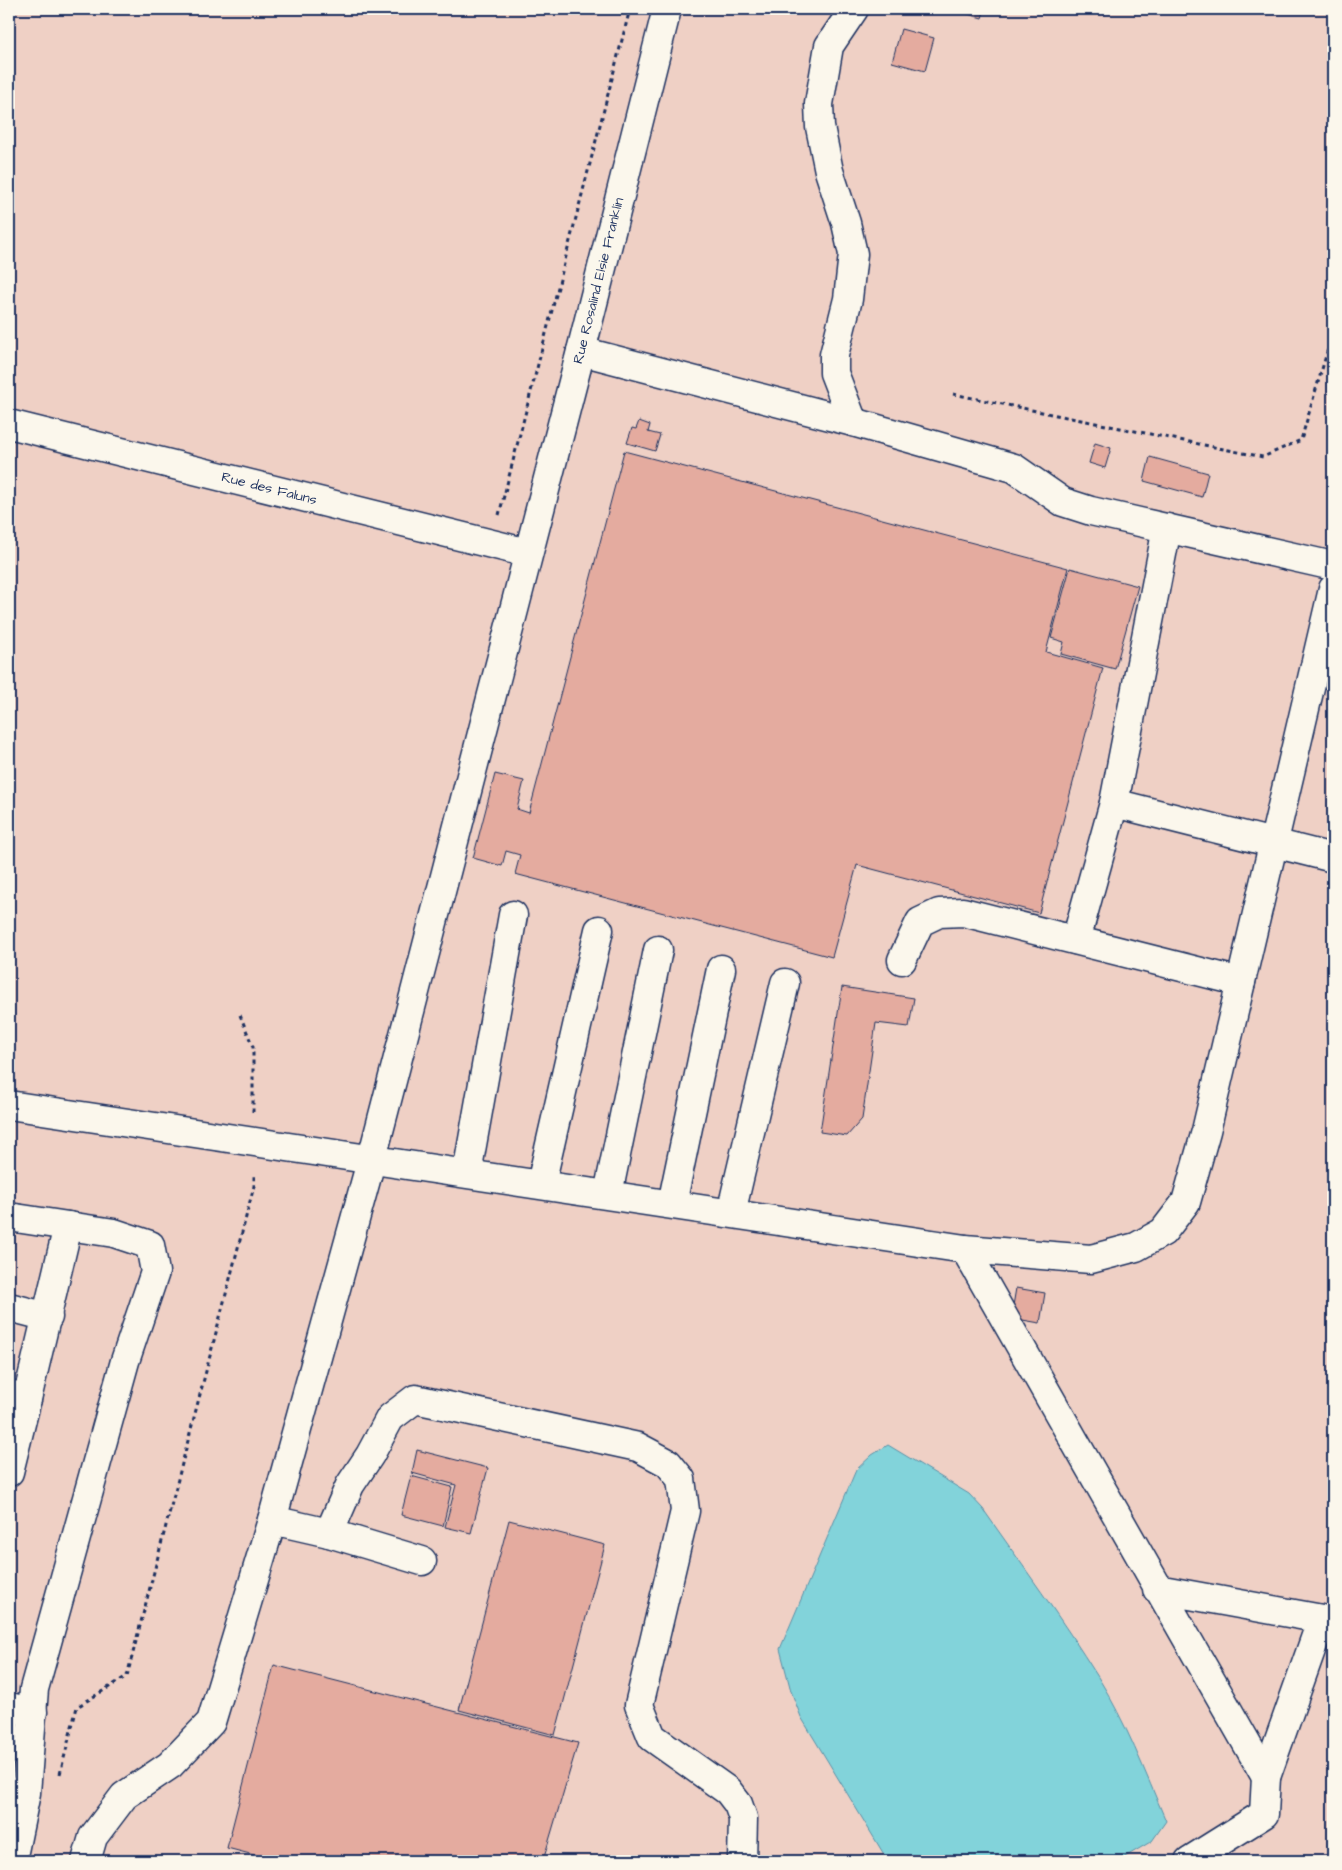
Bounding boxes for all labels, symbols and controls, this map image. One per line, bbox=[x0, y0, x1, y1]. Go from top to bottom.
street label: Rue Rosalind Elsie Franklin bbox=[568, 195, 629, 366]
street label: Rue des Faluns bbox=[219, 467, 319, 510]

